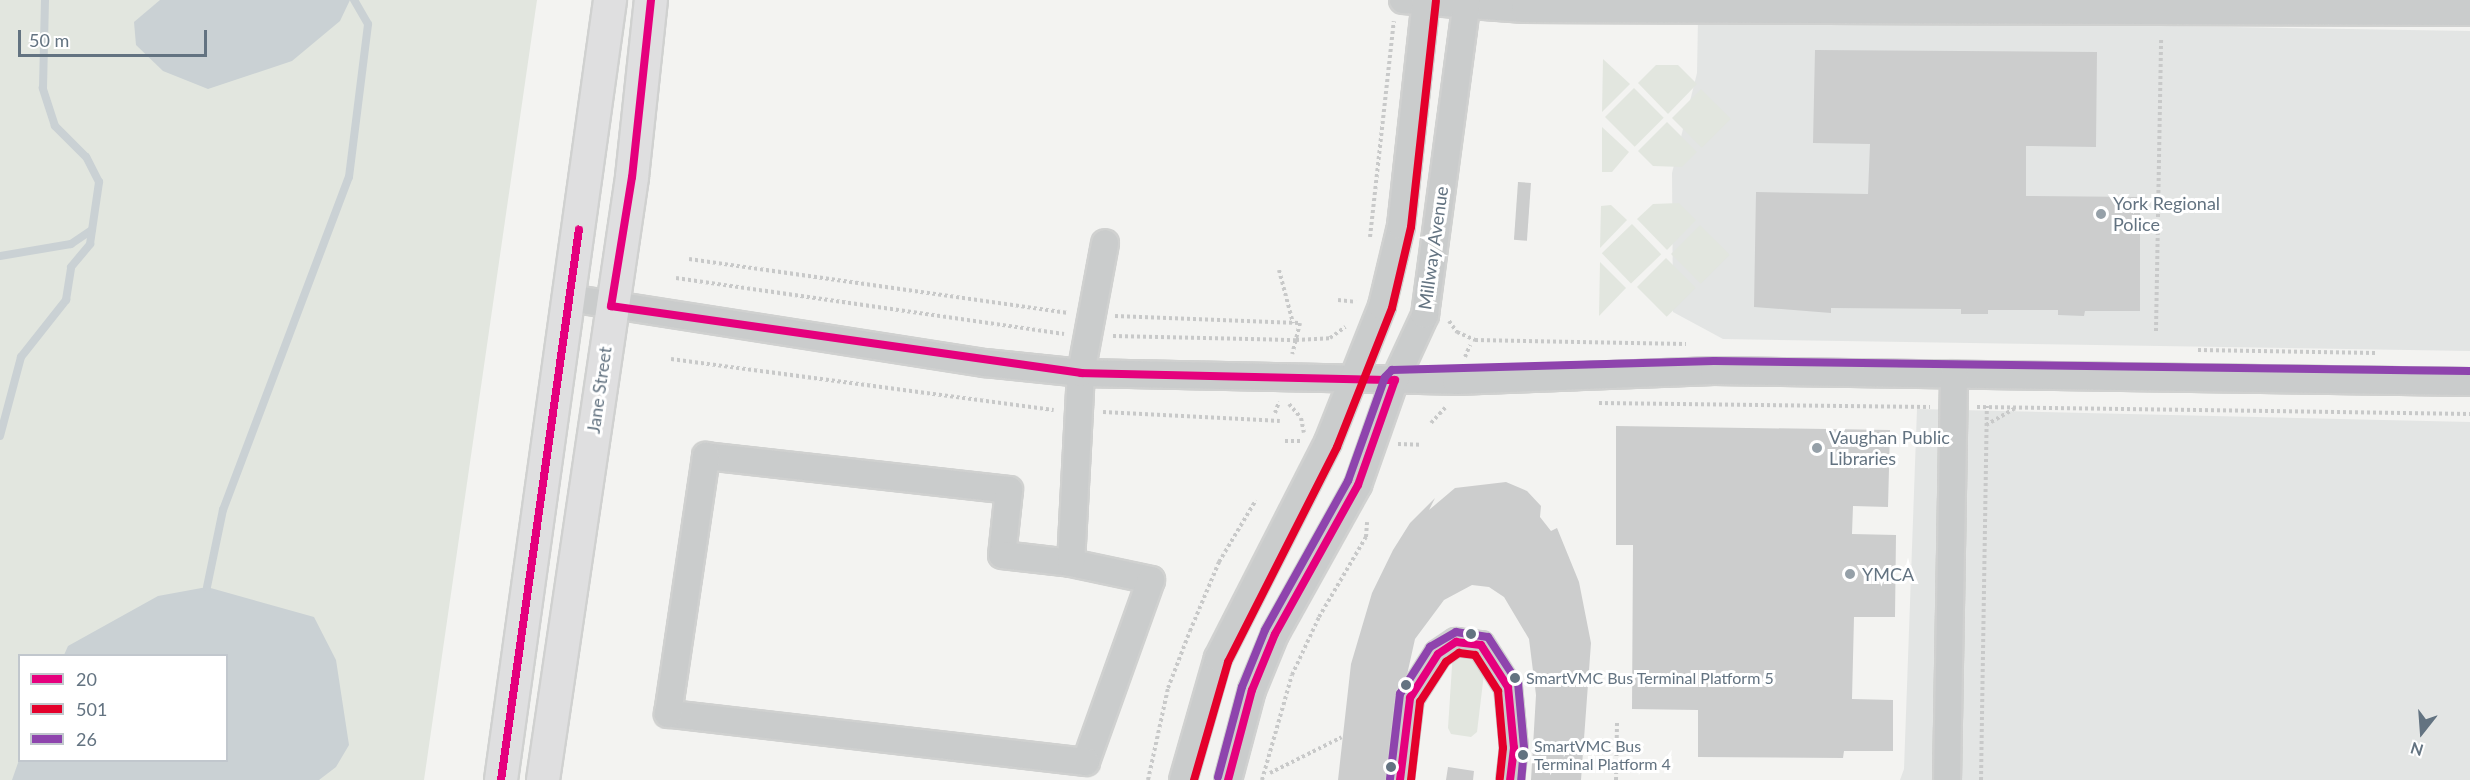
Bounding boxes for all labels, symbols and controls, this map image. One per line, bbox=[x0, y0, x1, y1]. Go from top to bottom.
scale bar bbox=[21, 18, 210, 56]
text: 50 m bbox=[29, 29, 69, 51]
street label: Millway Avenue bbox=[1414, 184, 1452, 312]
place label: York Regional Police bbox=[2113, 193, 2220, 236]
marker: York Regional Police bbox=[2094, 207, 2108, 221]
street label: Jane Street bbox=[582, 345, 616, 435]
place label: Vaughan Public Libraries bbox=[1829, 427, 1950, 470]
marker: Vaughan Public Libraries bbox=[1810, 441, 1824, 455]
place label: YMCA bbox=[1862, 563, 1914, 585]
marker: YMCA bbox=[1843, 567, 1857, 581]
unlabelled marker bbox=[1465, 628, 1477, 640]
legend bbox=[18, 654, 228, 762]
text: 20 bbox=[76, 668, 97, 690]
place label: SmartVMC Bus Terminal Platform 5 bbox=[1526, 668, 1774, 688]
marker: SmartVMC Bus Terminal Platform 5 bbox=[1509, 672, 1521, 684]
unlabelled marker bbox=[1400, 679, 1412, 691]
text: 501 bbox=[76, 698, 107, 720]
north arrow bbox=[2392, 702, 2452, 762]
text: 26 bbox=[76, 728, 97, 750]
place label: SmartVMC Bus Terminal Platform 4 bbox=[1534, 736, 1671, 774]
text: N bbox=[2408, 739, 2425, 761]
marker: SmartVMC Bus Terminal Platform 4 bbox=[1517, 749, 1529, 761]
unlabelled marker bbox=[1385, 761, 1397, 773]

